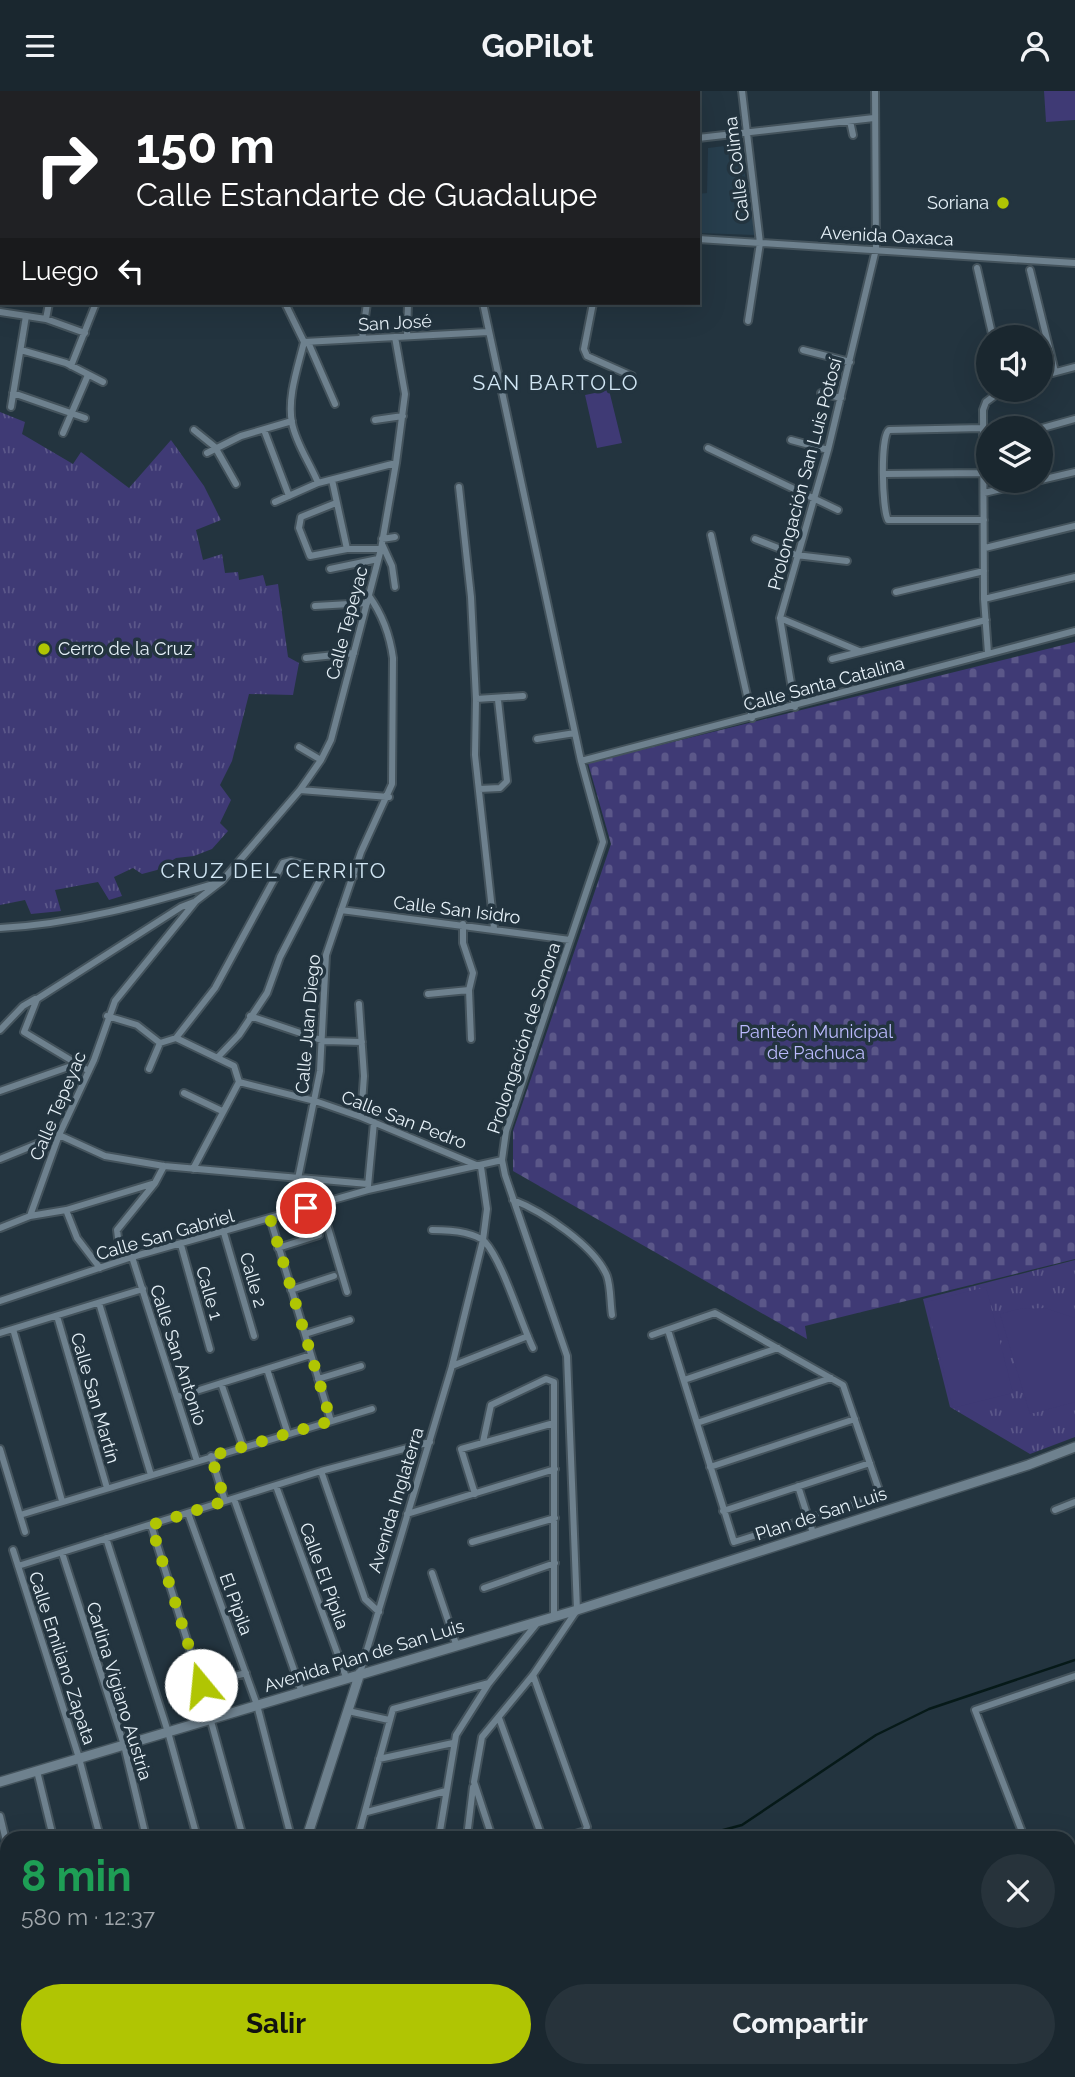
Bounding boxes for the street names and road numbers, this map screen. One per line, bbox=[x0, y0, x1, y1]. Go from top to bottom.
street label: Calle Colima bbox=[720, 116, 753, 223]
street label: Avenida Oaxaca bbox=[820, 222, 954, 249]
street label: San José bbox=[358, 310, 433, 335]
street label: Prolongación San Luis Potosí bbox=[763, 355, 846, 592]
street label: Calle Tepeyac bbox=[321, 564, 372, 682]
street label: Calle Santa Catalina bbox=[741, 652, 907, 715]
street label: Calle San Isidro bbox=[392, 891, 522, 928]
street label: Prolongación de Sonora bbox=[483, 940, 564, 1136]
street label: Calle Juan Diego bbox=[291, 953, 324, 1095]
street label: Calle Tepeyac bbox=[25, 1048, 90, 1164]
street label: Calle San Pedro bbox=[339, 1086, 470, 1153]
street label: Calle San Gabriel bbox=[94, 1205, 236, 1264]
street label: Calle 2 bbox=[236, 1250, 271, 1310]
street label: Calle 1 bbox=[192, 1264, 227, 1322]
street label: Calle San Antonio bbox=[146, 1282, 211, 1428]
street label: Calle San Martín bbox=[67, 1330, 124, 1466]
street label: Avenida Inglaterra bbox=[363, 1425, 428, 1575]
street label: Plan de San Luis bbox=[752, 1482, 889, 1545]
street label: Calle El Pípila bbox=[295, 1520, 353, 1632]
street label: Calle Emiliano Zapata bbox=[25, 1569, 100, 1747]
street label: El Pìpila bbox=[216, 1570, 257, 1638]
street label: Carlina Vigiano Austria bbox=[82, 1599, 157, 1783]
street label: Avenida Plan de San Luis bbox=[261, 1615, 467, 1696]

